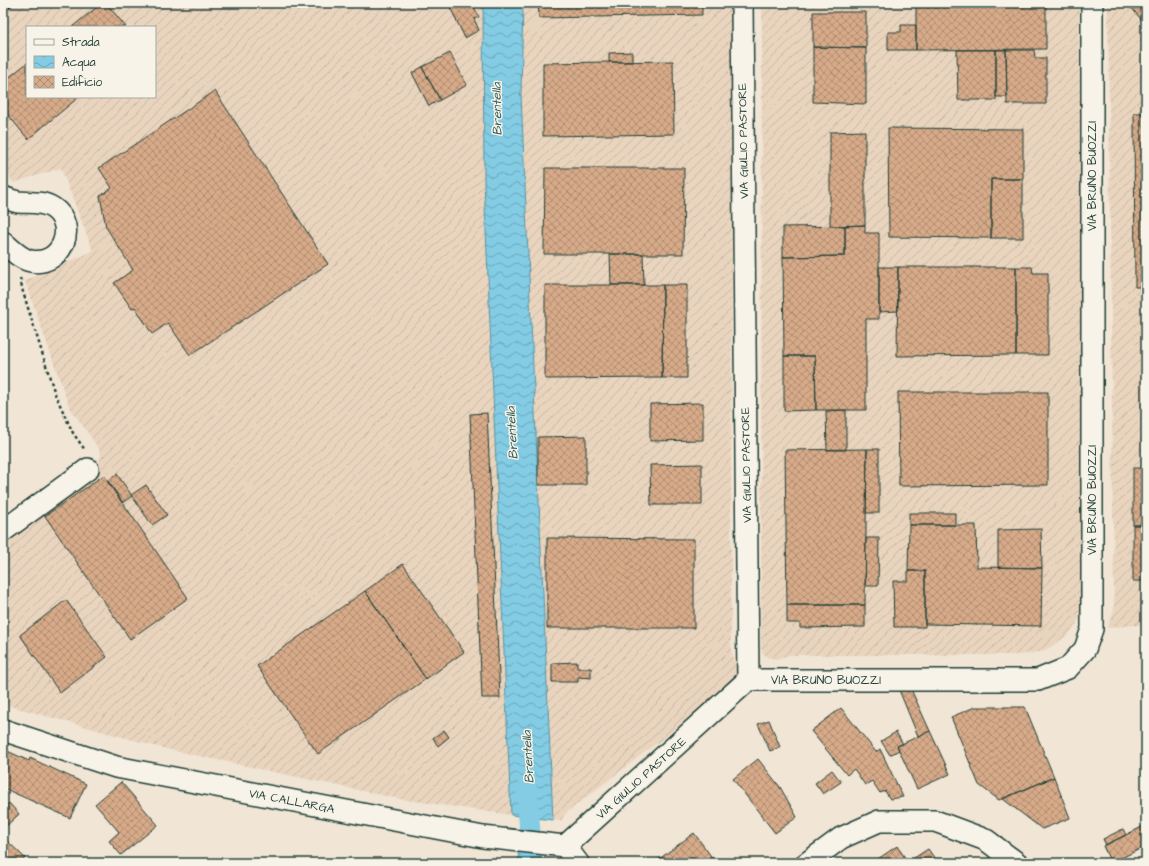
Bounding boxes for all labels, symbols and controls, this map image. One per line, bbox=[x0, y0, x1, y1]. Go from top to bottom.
legend bbox=[26, 26, 156, 98]
text: Strada bbox=[62, 34, 100, 51]
text: Acqua bbox=[62, 54, 96, 71]
text: Edificio bbox=[62, 74, 102, 91]
water label: Brentella bbox=[488, 81, 506, 136]
street label: VIA GIULIO PASTORE bbox=[734, 83, 753, 199]
street label: VIA BRUNO BUOZZI bbox=[1084, 121, 1101, 231]
water label: Brentella bbox=[502, 405, 522, 460]
street label: VIA GIULIO PASTORE bbox=[737, 407, 756, 523]
street label: VIA BRUNO BUOZZI bbox=[1084, 445, 1101, 555]
street label: VIA BRUNO BUOZZI bbox=[771, 672, 881, 689]
water label: Brentella bbox=[518, 729, 538, 784]
street label: VIA GIULIO PASTORE bbox=[593, 733, 690, 823]
street label: VIA CALLARGA bbox=[248, 785, 336, 818]

